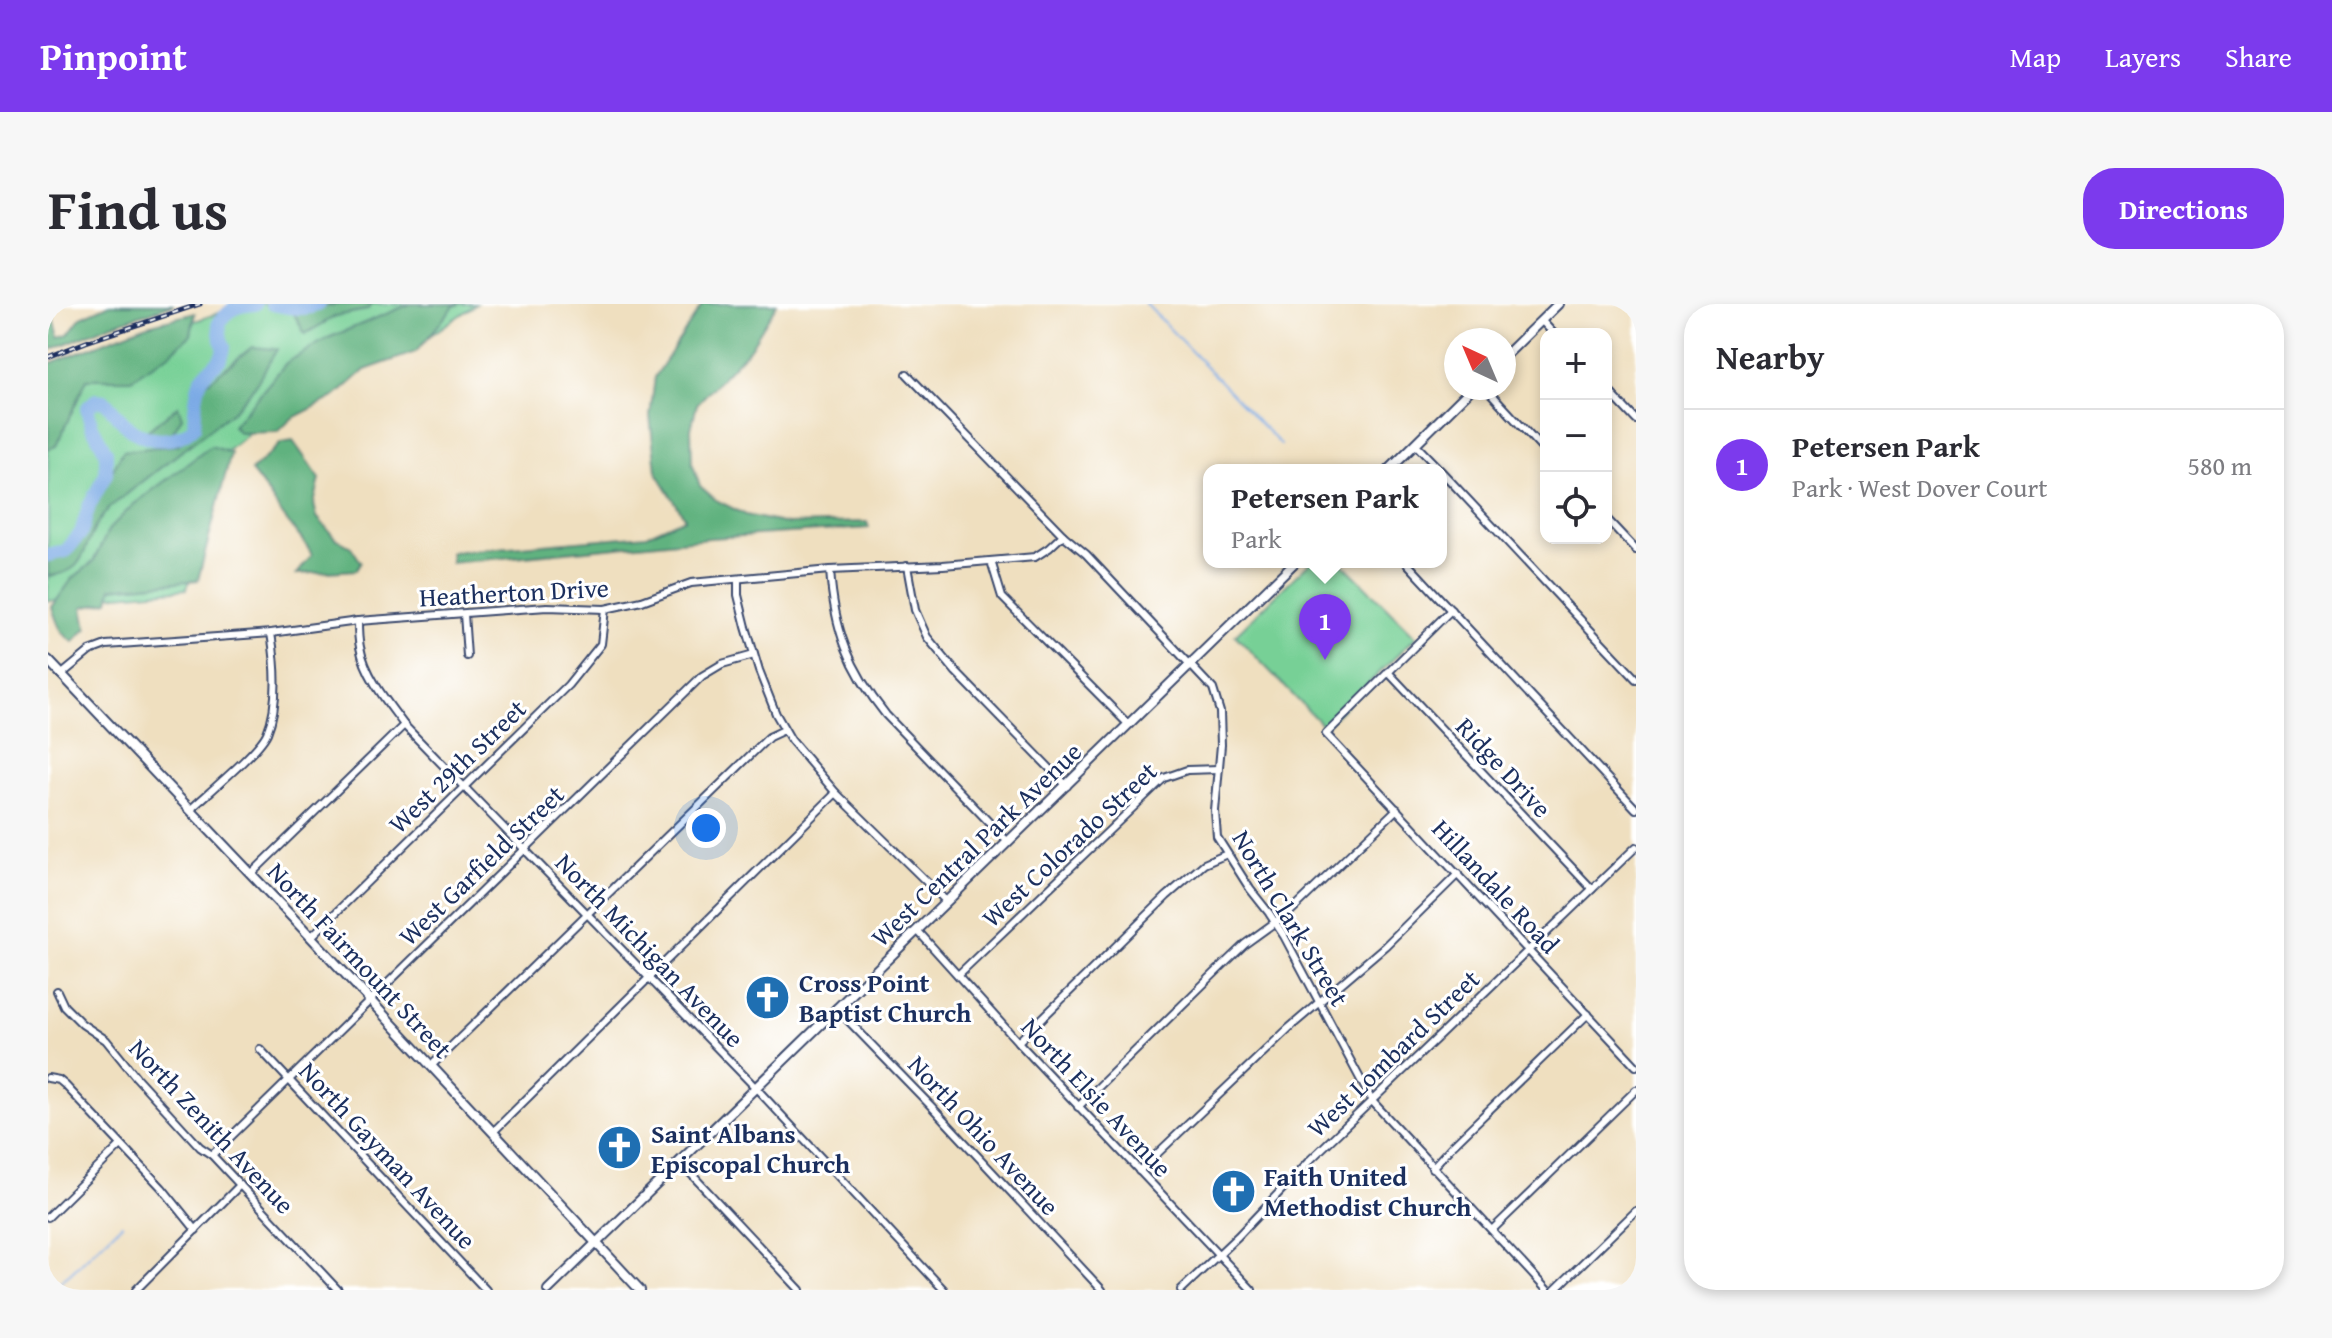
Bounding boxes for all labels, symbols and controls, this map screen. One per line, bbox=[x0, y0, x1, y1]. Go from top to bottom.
text: Pinpoint bbox=[40, 28, 187, 84]
text: Map bbox=[2010, 36, 2061, 77]
text: Layers bbox=[2105, 36, 2181, 77]
text: Share bbox=[2225, 36, 2292, 77]
text: Find us bbox=[48, 167, 228, 250]
button: Directions bbox=[2083, 168, 2284, 249]
north arrow bbox=[1444, 328, 1516, 400]
map controls bbox=[1540, 328, 1612, 544]
button: + bbox=[1540, 328, 1612, 400]
text: Nearby bbox=[1716, 332, 1825, 381]
button: − bbox=[1540, 400, 1612, 472]
text: Petersen Park bbox=[1792, 424, 1980, 468]
text: 1 bbox=[1735, 446, 1749, 485]
text: 580 m bbox=[2187, 446, 2252, 485]
popup bbox=[1203, 464, 1447, 568]
text: Park · West Dover Court bbox=[1792, 468, 2047, 507]
button: locate bbox=[1540, 472, 1612, 544]
text: Petersen Park bbox=[1231, 475, 1419, 519]
text: Park bbox=[1231, 519, 1281, 558]
street label: Heatherton Drive bbox=[418, 568, 610, 616]
pin: 1 bbox=[1299, 594, 1351, 660]
street label: West 29th Street bbox=[379, 690, 535, 842]
street label: Ridge Drive bbox=[1447, 708, 1561, 826]
street label: West Central Park Avenue bbox=[862, 733, 1090, 955]
street label: West Colorado Street bbox=[972, 752, 1166, 936]
street label: West Garfield Street bbox=[389, 775, 573, 955]
your location bbox=[686, 808, 726, 848]
street label: Hillandale Road bbox=[1423, 810, 1569, 962]
street label: North Clark Street bbox=[1223, 822, 1359, 1014]
street label: North Michigan Avenue bbox=[547, 844, 753, 1056]
street label: North Fairmount Street bbox=[258, 853, 462, 1067]
street label: West Lombard Street bbox=[1298, 960, 1488, 1146]
place label: Cross Point Baptist Church bbox=[799, 963, 972, 1032]
church icon: Cross Point Baptist Church bbox=[744, 973, 792, 1021]
street label: North Elsie Avenue bbox=[1012, 1008, 1182, 1186]
street label: North Zenith Avenue bbox=[120, 1029, 304, 1223]
street label: North Ohio Avenue bbox=[899, 1046, 1069, 1224]
street label: North Gayman Avenue bbox=[290, 1052, 486, 1258]
place label: Saint Albans Episcopal Church bbox=[651, 1114, 851, 1183]
church icon: Saint Albans Episcopal Church bbox=[596, 1124, 644, 1172]
place label: Faith United Methodist Church bbox=[1264, 1157, 1472, 1226]
church icon: Faith United Methodist Church bbox=[1209, 1167, 1257, 1215]

